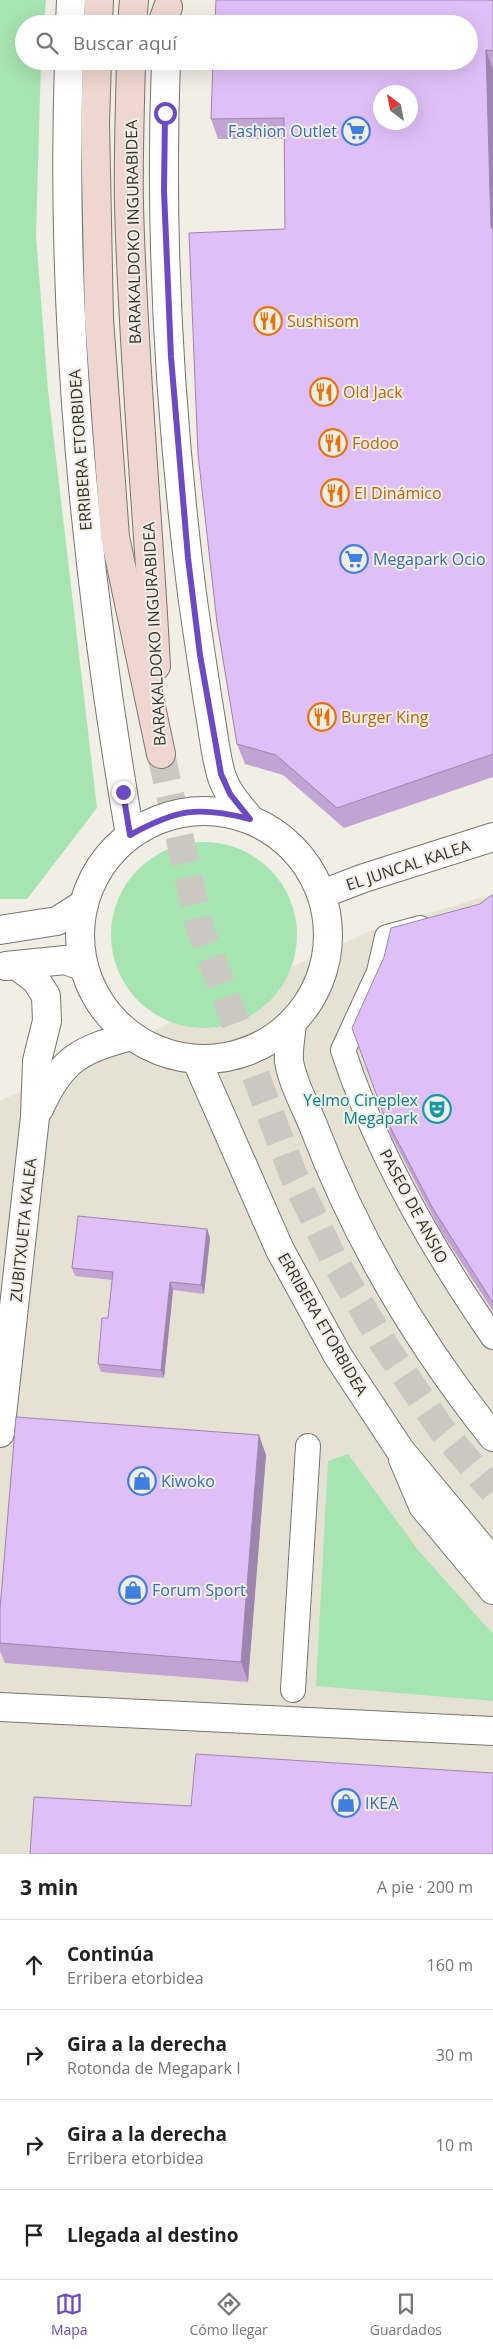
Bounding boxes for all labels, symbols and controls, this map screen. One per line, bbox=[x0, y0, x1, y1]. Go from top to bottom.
search box bbox=[15, 15, 478, 70]
icon: search bbox=[33, 29, 61, 57]
text: Buscar aquí bbox=[73, 30, 177, 56]
north arrow bbox=[373, 85, 418, 130]
route start bbox=[154, 102, 177, 125]
supermarket icon: Fashion Outlet bbox=[341, 116, 371, 146]
street label: BARAKALDOKO INGURABIDEA bbox=[120, 119, 146, 344]
place label: Fashion Outlet bbox=[228, 120, 337, 142]
restaurant icon: Sushisom bbox=[253, 306, 283, 336]
place label: Sushisom bbox=[287, 310, 359, 332]
street label: ERRIBERA ETORBIDEA bbox=[63, 368, 97, 532]
restaurant icon: Old Jack bbox=[309, 377, 339, 407]
place label: Old Jack bbox=[343, 381, 403, 403]
restaurant icon: Fodoo bbox=[318, 428, 348, 458]
place label: Fodoo bbox=[352, 432, 399, 454]
restaurant icon: El Dinámico bbox=[320, 478, 350, 508]
place label: El Dinámico bbox=[354, 482, 442, 504]
street label: BARAKALDOKO INGURABIDEA bbox=[137, 521, 171, 747]
supermarket icon: Megapark Ocio bbox=[339, 544, 369, 574]
place label: Megapark Ocio bbox=[373, 548, 486, 570]
restaurant icon: Burger King bbox=[307, 702, 337, 732]
place label: Burger King bbox=[341, 706, 429, 728]
route end bbox=[112, 781, 135, 804]
street label: EL JUNCAL KALEA bbox=[343, 834, 474, 895]
place label: Yelmo Cineplex Megapark bbox=[303, 1089, 419, 1129]
theatre icon: Yelmo Cineplex Megapark bbox=[422, 1094, 452, 1124]
street label: PASEO DE ANSIO bbox=[375, 1145, 453, 1267]
street label: ZUBITXUETA KALEA bbox=[5, 1156, 42, 1303]
street label: ERRIBERA ETORBIDEA bbox=[273, 1248, 373, 1400]
shop icon: Kiwoko bbox=[127, 1466, 157, 1496]
place label: Kiwoko bbox=[161, 1470, 215, 1492]
shop icon: Forum Sport bbox=[118, 1575, 148, 1605]
place label: Forum Sport bbox=[152, 1579, 246, 1601]
shop icon: IKEA bbox=[331, 1788, 361, 1818]
place label: IKEA bbox=[365, 1792, 399, 1814]
text: 3 min bbox=[20, 1873, 78, 1901]
text: A pie · 200 m bbox=[377, 1876, 473, 1898]
text: Continúa bbox=[67, 1941, 154, 1967]
icon: ahead bbox=[20, 1951, 48, 1979]
text: 160 m bbox=[427, 1954, 473, 1976]
text: Erribera etorbidea bbox=[67, 1967, 204, 1989]
text: Gira a la derecha bbox=[67, 2031, 227, 2057]
icon: right bbox=[20, 2041, 48, 2069]
text: 30 m bbox=[436, 2044, 473, 2066]
text: Rotonda de Megapark I bbox=[67, 2057, 241, 2079]
text: Gira a la derecha bbox=[67, 2121, 227, 2147]
icon: right bbox=[20, 2131, 48, 2159]
text: 10 m bbox=[436, 2134, 473, 2156]
text: Erribera etorbidea bbox=[67, 2147, 204, 2169]
icon: arrive bbox=[20, 2221, 48, 2249]
text: Llegada al destino bbox=[67, 2222, 239, 2248]
tab: Mapa bbox=[51, 2290, 88, 2339]
tab: Cómo llegar bbox=[190, 2290, 268, 2339]
tab: Guardados bbox=[370, 2290, 442, 2339]

